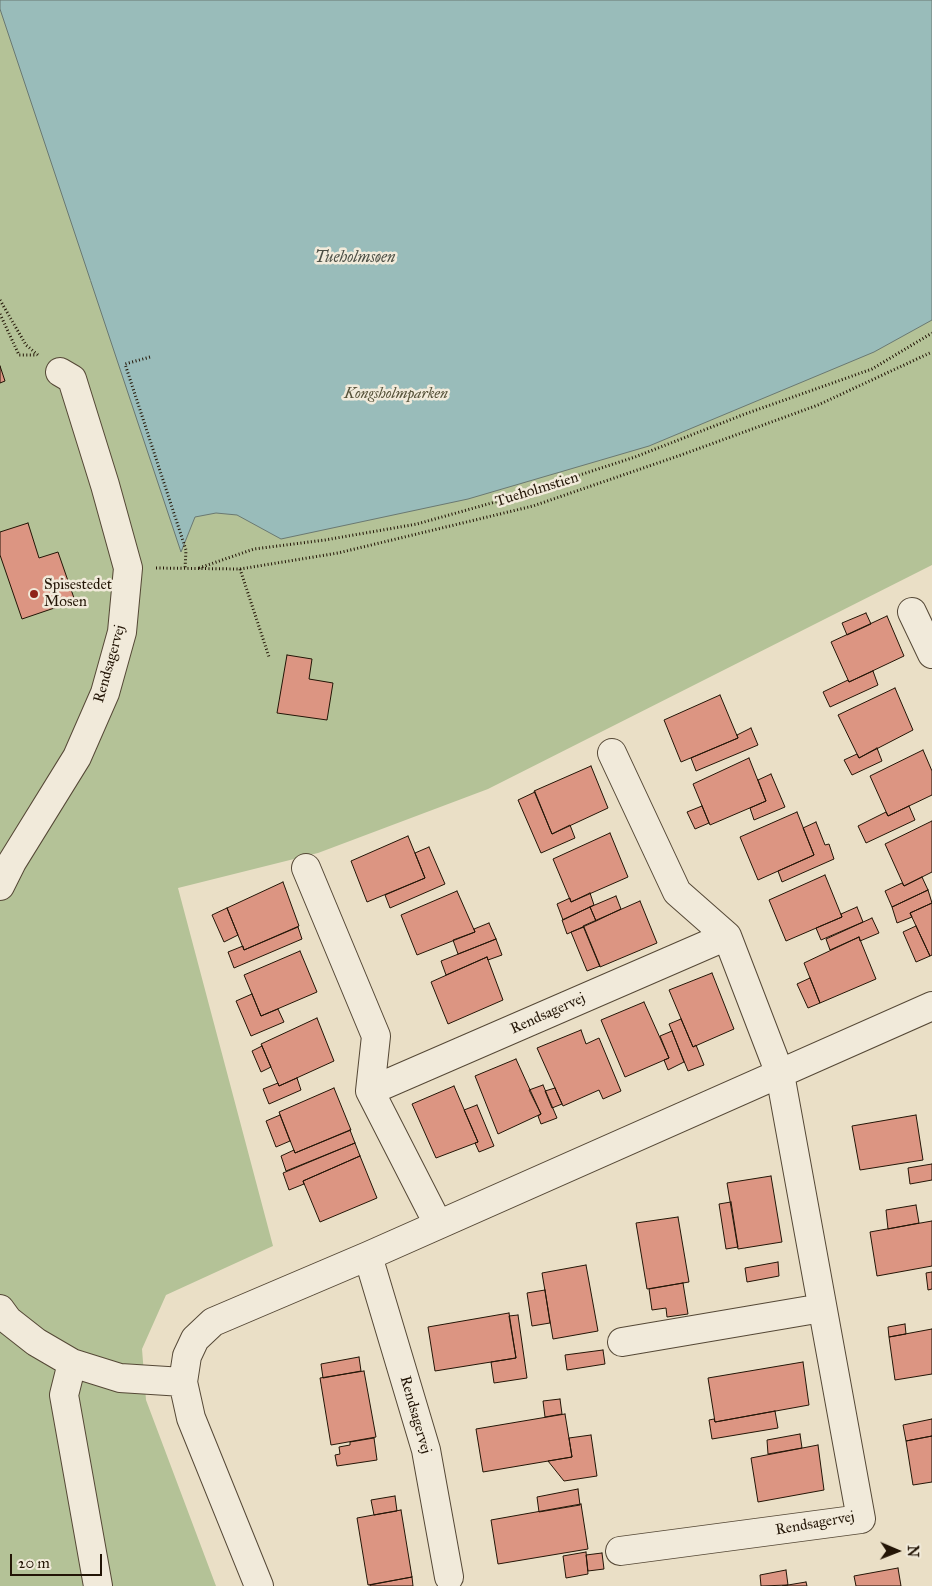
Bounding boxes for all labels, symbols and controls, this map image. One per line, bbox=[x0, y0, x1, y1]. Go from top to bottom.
water label: Tueholmsøen bbox=[315, 248, 395, 268]
park label: Kongsholmparken bbox=[344, 385, 448, 403]
street label: Tueholmstien bbox=[493, 469, 581, 511]
place label: Spisestedet Mosen bbox=[44, 576, 112, 611]
marker: Spisestedet Mosen bbox=[28, 588, 40, 600]
street label: Rendsagervej bbox=[90, 623, 130, 705]
street label: Rendsagervej bbox=[508, 989, 588, 1039]
street label: Rendsagervej bbox=[395, 1374, 435, 1456]
street label: Rendsagervej bbox=[774, 1508, 856, 1540]
north arrow bbox=[872, 1526, 922, 1576]
scale bar bbox=[12, 1544, 105, 1576]
text: N bbox=[904, 1545, 921, 1557]
text: 20 m bbox=[18, 1554, 50, 1572]

